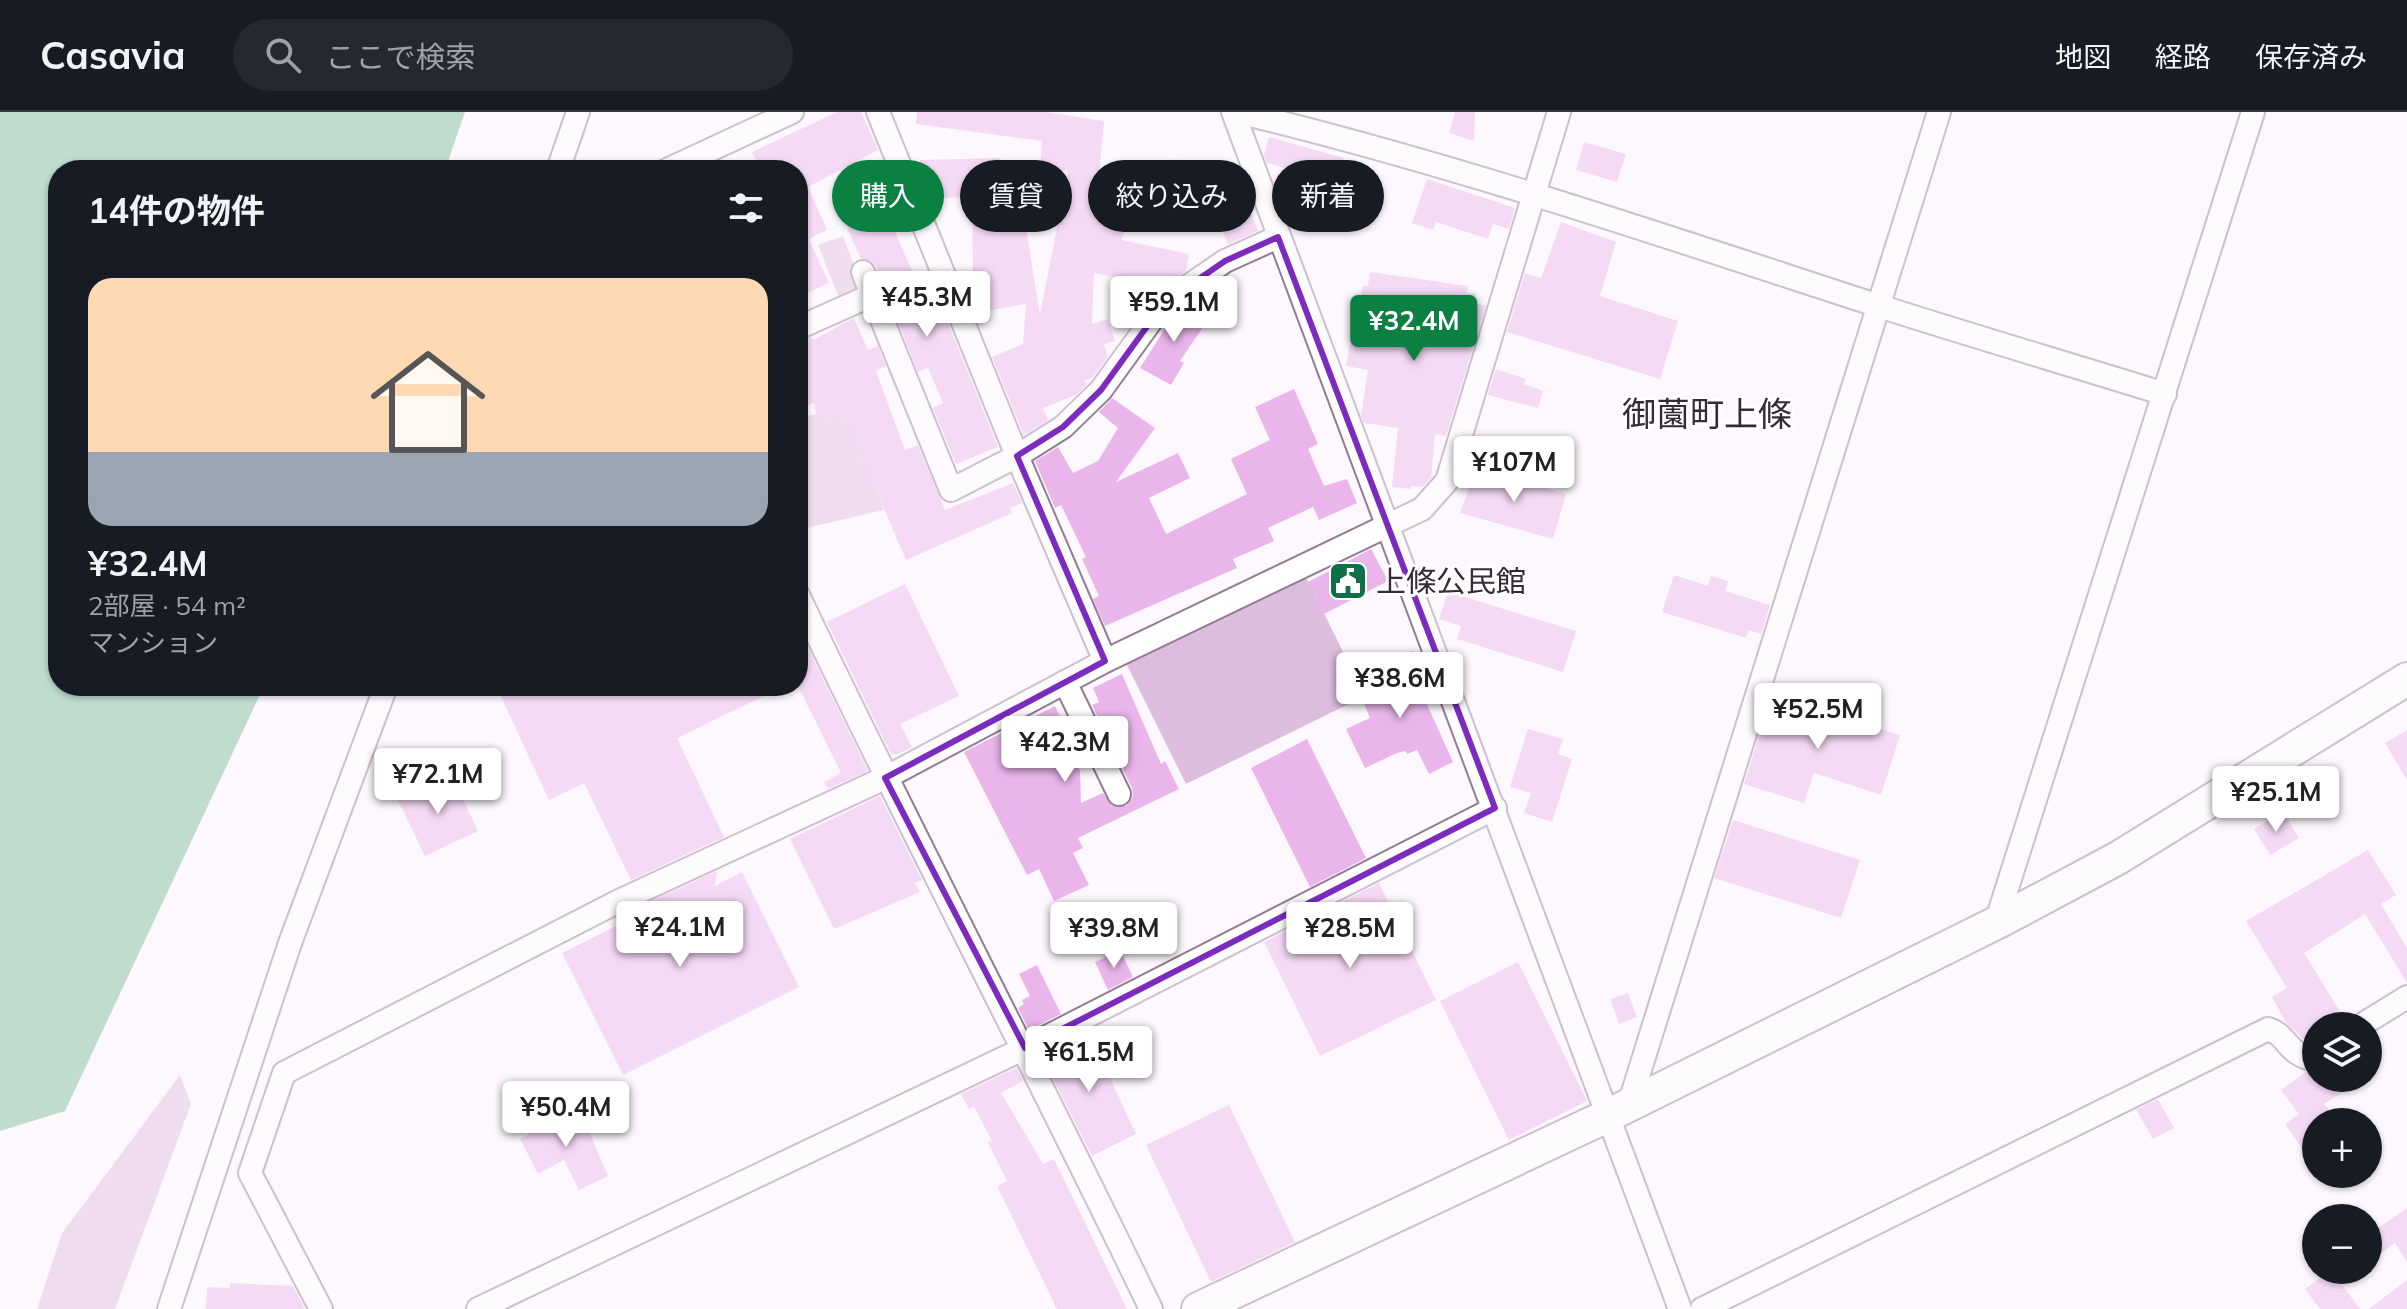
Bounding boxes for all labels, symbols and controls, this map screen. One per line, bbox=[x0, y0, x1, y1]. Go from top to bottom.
search box bbox=[233, 19, 793, 91]
text: Casavia bbox=[40, 31, 185, 79]
icon: search bbox=[261, 33, 305, 77]
text: ここで検索 bbox=[325, 38, 475, 76]
text: 地図 bbox=[2055, 39, 2111, 74]
text: 経路 bbox=[2155, 39, 2211, 74]
text: 保存済み bbox=[2255, 39, 2367, 74]
chip: 購入 bbox=[832, 160, 944, 232]
chip: 賃貸 bbox=[960, 160, 1072, 232]
chip: 絞り込み bbox=[1088, 160, 1256, 232]
chip: 新着 bbox=[1272, 160, 1384, 232]
icon: filters bbox=[724, 186, 768, 230]
text: 14件の物件 bbox=[88, 189, 265, 232]
pin: ¥45.3M bbox=[862, 271, 992, 339]
pin: ¥59.1M bbox=[1109, 276, 1239, 344]
text: ¥45.3M bbox=[881, 280, 973, 313]
text: ¥59.1M bbox=[1128, 285, 1220, 318]
pin: ¥32.4M bbox=[1349, 295, 1479, 363]
text: ¥32.4M bbox=[1368, 304, 1460, 337]
icon: home bbox=[356, 330, 500, 474]
district label: 御薗町上條 bbox=[1622, 392, 1792, 435]
pin: ¥107M bbox=[1458, 436, 1570, 504]
text: ¥107M bbox=[1471, 445, 1557, 478]
text: ¥32.4M bbox=[88, 542, 208, 585]
public building icon: 上條公民館 bbox=[1327, 560, 1369, 602]
place label: 上條公民館 bbox=[1376, 562, 1526, 600]
text: 2部屋 · 54 m² bbox=[88, 589, 246, 622]
text: マンション bbox=[88, 626, 218, 659]
pin: ¥38.6M bbox=[1335, 652, 1465, 720]
text: ¥38.6M bbox=[1354, 661, 1446, 694]
pin: ¥52.5M bbox=[1753, 683, 1883, 751]
text: ¥52.5M bbox=[1772, 692, 1864, 725]
pin: ¥42.3M bbox=[1000, 716, 1130, 784]
text: ¥42.3M bbox=[1019, 725, 1111, 758]
pin: ¥72.1M bbox=[373, 748, 503, 816]
text: ¥72.1M bbox=[392, 757, 484, 790]
pin: ¥25.1M bbox=[2211, 766, 2341, 834]
text: ¥25.1M bbox=[2230, 775, 2322, 808]
pin: ¥24.1M bbox=[615, 901, 745, 969]
pin: ¥39.8M bbox=[1049, 902, 1179, 970]
pin: ¥28.5M bbox=[1285, 902, 1415, 970]
text: ¥24.1M bbox=[634, 910, 726, 943]
text: ¥39.8M bbox=[1068, 911, 1160, 944]
text: ¥28.5M bbox=[1304, 911, 1396, 944]
map controls bbox=[2302, 1012, 2382, 1284]
button: layers bbox=[2302, 1012, 2382, 1092]
pin: ¥61.5M bbox=[1024, 1026, 1154, 1094]
text: ¥61.5M bbox=[1043, 1035, 1135, 1068]
pin: ¥50.4M bbox=[501, 1081, 631, 1149]
text: ¥50.4M bbox=[520, 1090, 612, 1123]
button: + bbox=[2302, 1108, 2382, 1188]
button: − bbox=[2302, 1204, 2382, 1284]

